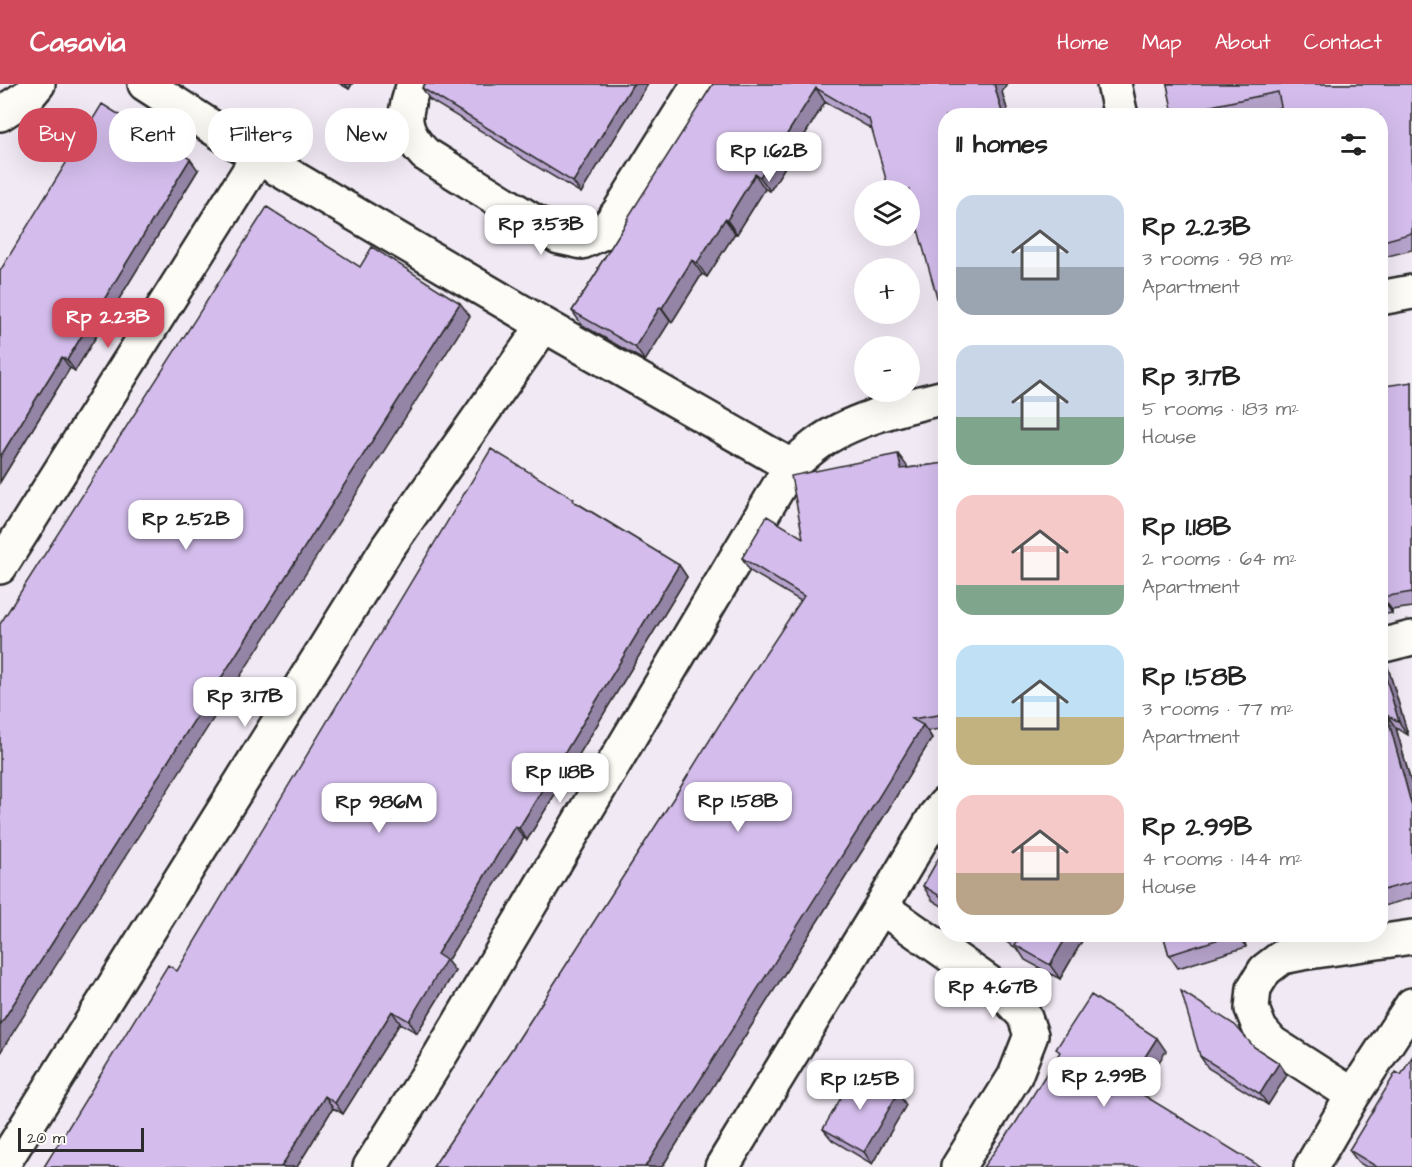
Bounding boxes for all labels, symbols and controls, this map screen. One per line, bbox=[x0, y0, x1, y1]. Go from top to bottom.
text: Casavia bbox=[30, 23, 125, 62]
text: Home bbox=[1057, 28, 1109, 57]
text: Map bbox=[1142, 28, 1182, 57]
text: About bbox=[1215, 28, 1271, 57]
text: Contact bbox=[1304, 28, 1382, 57]
chip: Buy bbox=[18, 108, 97, 162]
chip: Rent bbox=[109, 108, 196, 162]
chip: Filters bbox=[208, 108, 313, 162]
chip: New bbox=[325, 108, 409, 162]
text: 11 homes bbox=[956, 126, 1048, 162]
icon: filters bbox=[1337, 128, 1370, 161]
pin: Rp 1.62B bbox=[707, 132, 831, 183]
text: Rp 1.62B bbox=[731, 137, 807, 165]
map controls bbox=[854, 180, 920, 402]
button: layers bbox=[854, 180, 920, 246]
pin: Rp 3.53B bbox=[479, 205, 603, 256]
text: Rp 2.23B bbox=[1142, 209, 1251, 245]
text: Rp 3.53B bbox=[499, 210, 583, 238]
icon: home bbox=[1004, 219, 1076, 291]
text: 3 rooms · 98 m² bbox=[1142, 245, 1294, 273]
button: + bbox=[854, 258, 920, 324]
text: Apartment bbox=[1142, 273, 1240, 301]
pin: Rp 2.23B bbox=[46, 298, 170, 349]
text: Rp 2.23B bbox=[66, 303, 150, 331]
button: − bbox=[854, 336, 920, 402]
text: Rp 3.17B bbox=[1142, 359, 1240, 395]
icon: home bbox=[1004, 369, 1076, 441]
text: 5 rooms · 183 m² bbox=[1142, 395, 1299, 423]
text: House bbox=[1142, 423, 1196, 451]
pin: Rp 2.52B bbox=[124, 500, 248, 551]
text: Rp 2.52B bbox=[142, 505, 230, 533]
text: Rp 1.18B bbox=[1142, 509, 1231, 545]
icon: home bbox=[1004, 519, 1076, 591]
text: 2 rooms · 64 m² bbox=[1142, 545, 1297, 573]
text: Apartment bbox=[1142, 573, 1240, 601]
text: Rp 1.58B bbox=[1142, 659, 1246, 695]
icon: home bbox=[1004, 669, 1076, 741]
pin: Rp 3.17B bbox=[183, 677, 307, 728]
text: Rp 3.17B bbox=[207, 682, 283, 710]
text: 3 rooms · 77 m² bbox=[1142, 695, 1294, 723]
text: Apartment bbox=[1142, 723, 1240, 751]
pin: Rp 1.18B bbox=[498, 753, 622, 804]
text: Rp 1.18B bbox=[526, 758, 594, 786]
pin: Rp 1.58B bbox=[676, 782, 800, 833]
pin: Rp 986M bbox=[324, 783, 434, 834]
text: Rp 1.58B bbox=[698, 787, 778, 815]
text: Rp 986M bbox=[336, 788, 422, 816]
text: Rp 2.99B bbox=[1142, 809, 1252, 845]
icon: home bbox=[1004, 819, 1076, 891]
text: 4 rooms · 144 m² bbox=[1142, 845, 1302, 873]
text: House bbox=[1142, 873, 1196, 901]
pin: Rp 4.67B bbox=[931, 968, 1055, 1019]
text: Rp 4.67B bbox=[949, 973, 1037, 1001]
pin: Rp 2.99B bbox=[1042, 1057, 1166, 1108]
pin: Rp 1.25B bbox=[798, 1060, 922, 1111]
text: Rp 2.99B bbox=[1062, 1062, 1146, 1090]
text: Rp 1.25B bbox=[821, 1065, 899, 1093]
scale bar bbox=[18, 1125, 144, 1152]
text: 20 m bbox=[27, 1127, 65, 1149]

